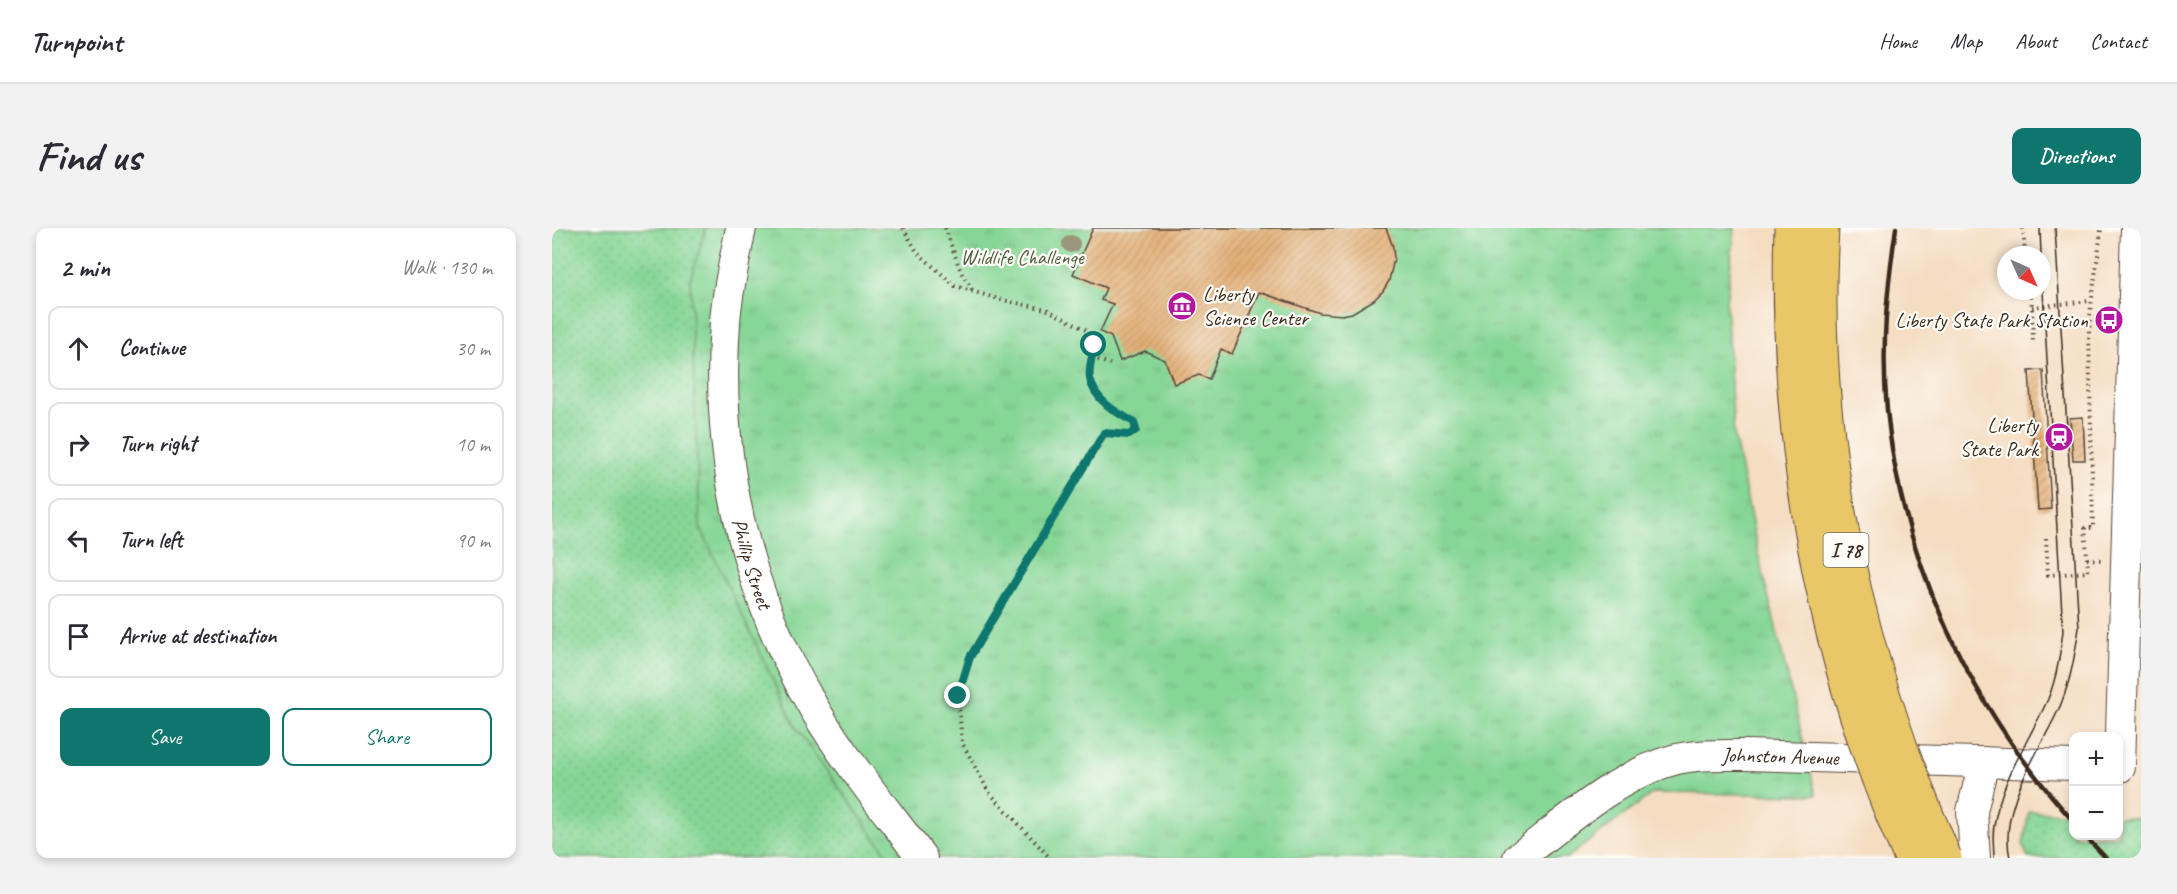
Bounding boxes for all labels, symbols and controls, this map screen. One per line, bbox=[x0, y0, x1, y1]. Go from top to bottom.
text: Turnpoint bbox=[30, 24, 122, 59]
text: Home bbox=[1879, 28, 1917, 54]
text: Map bbox=[1950, 28, 1982, 54]
text: About bbox=[2015, 28, 2057, 54]
text: Contact bbox=[2090, 28, 2147, 54]
button: Directions bbox=[2012, 128, 2141, 184]
text: Find us bbox=[36, 130, 141, 183]
park label: Wildlife Challenge bbox=[960, 244, 1085, 270]
north arrow bbox=[1997, 246, 2051, 300]
text: 2 min bbox=[60, 251, 110, 284]
text: Walk · 130 m bbox=[402, 255, 492, 280]
place label: Liberty Science Center bbox=[1203, 281, 1309, 331]
museum icon: Liberty Science Center bbox=[1166, 290, 1198, 322]
bus stop icon: Liberty State Park Station bbox=[2093, 304, 2125, 336]
place label: Liberty State Park Station bbox=[1896, 307, 2089, 333]
route start bbox=[1080, 331, 1106, 357]
icon: ahead bbox=[62, 332, 95, 365]
text: Continue bbox=[119, 334, 185, 362]
text: 30 m bbox=[456, 336, 490, 361]
place label: Liberty State Park bbox=[1960, 412, 2040, 462]
station icon: Liberty State Park bbox=[2043, 421, 2075, 453]
icon: right bbox=[62, 428, 95, 461]
text: Turn right bbox=[119, 430, 196, 458]
text: 10 m bbox=[456, 432, 490, 457]
street label: Phillip Street bbox=[726, 516, 779, 614]
icon: left bbox=[62, 524, 95, 557]
text: Turn left bbox=[119, 526, 183, 554]
text: 90 m bbox=[456, 528, 490, 553]
road number: I 78 bbox=[1824, 533, 1868, 567]
icon: arrive bbox=[62, 620, 95, 653]
text: Arrive at destination bbox=[119, 622, 276, 650]
route end bbox=[944, 682, 970, 708]
button: Save bbox=[60, 708, 270, 766]
button: Share bbox=[282, 708, 492, 766]
map controls bbox=[2069, 732, 2123, 840]
button: + bbox=[2069, 732, 2123, 786]
street label: Johnston Avenue bbox=[1721, 742, 1840, 771]
button: − bbox=[2069, 786, 2123, 840]

